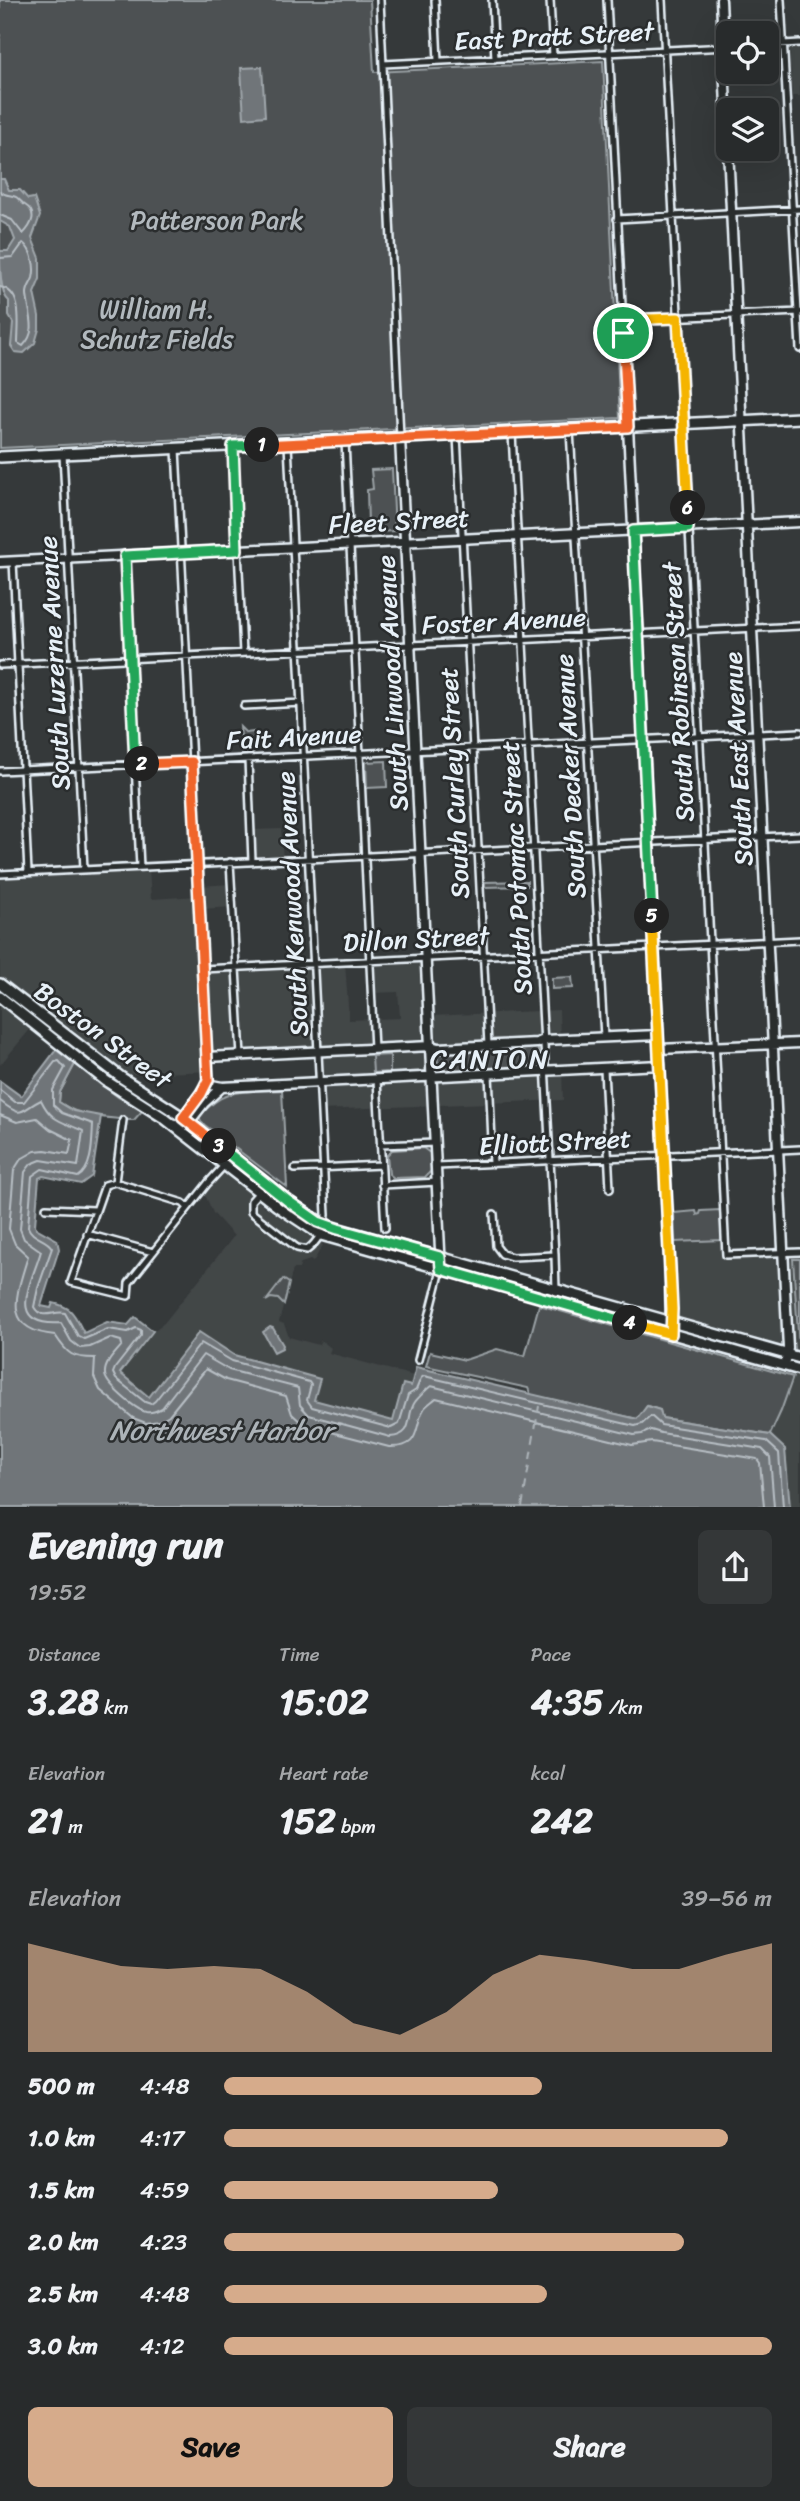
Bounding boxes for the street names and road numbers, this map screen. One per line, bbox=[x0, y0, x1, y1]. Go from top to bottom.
street label: East Pratt Street bbox=[453, 8, 657, 64]
street label: Fleet Street bbox=[327, 494, 471, 548]
street label: South Luzerne Avenue bbox=[24, 535, 84, 791]
street label: South Linwood Avenue bbox=[362, 554, 422, 812]
street label: South Robinson Street bbox=[648, 560, 708, 823]
street label: Foster Avenue bbox=[421, 594, 587, 648]
street label: South East Avenue bbox=[709, 650, 767, 867]
street label: South Decker Avenue bbox=[541, 653, 599, 899]
street label: South Curley Street bbox=[425, 666, 483, 900]
street label: Fait Avenue bbox=[225, 710, 363, 764]
street label: South Potomac Street bbox=[486, 740, 546, 996]
street label: South Kenwood Avenue bbox=[262, 770, 322, 1038]
street label: Dillon Street bbox=[342, 912, 492, 966]
street label: Boston Street bbox=[24, 969, 183, 1102]
street label: Elliott Street bbox=[478, 1115, 632, 1169]

